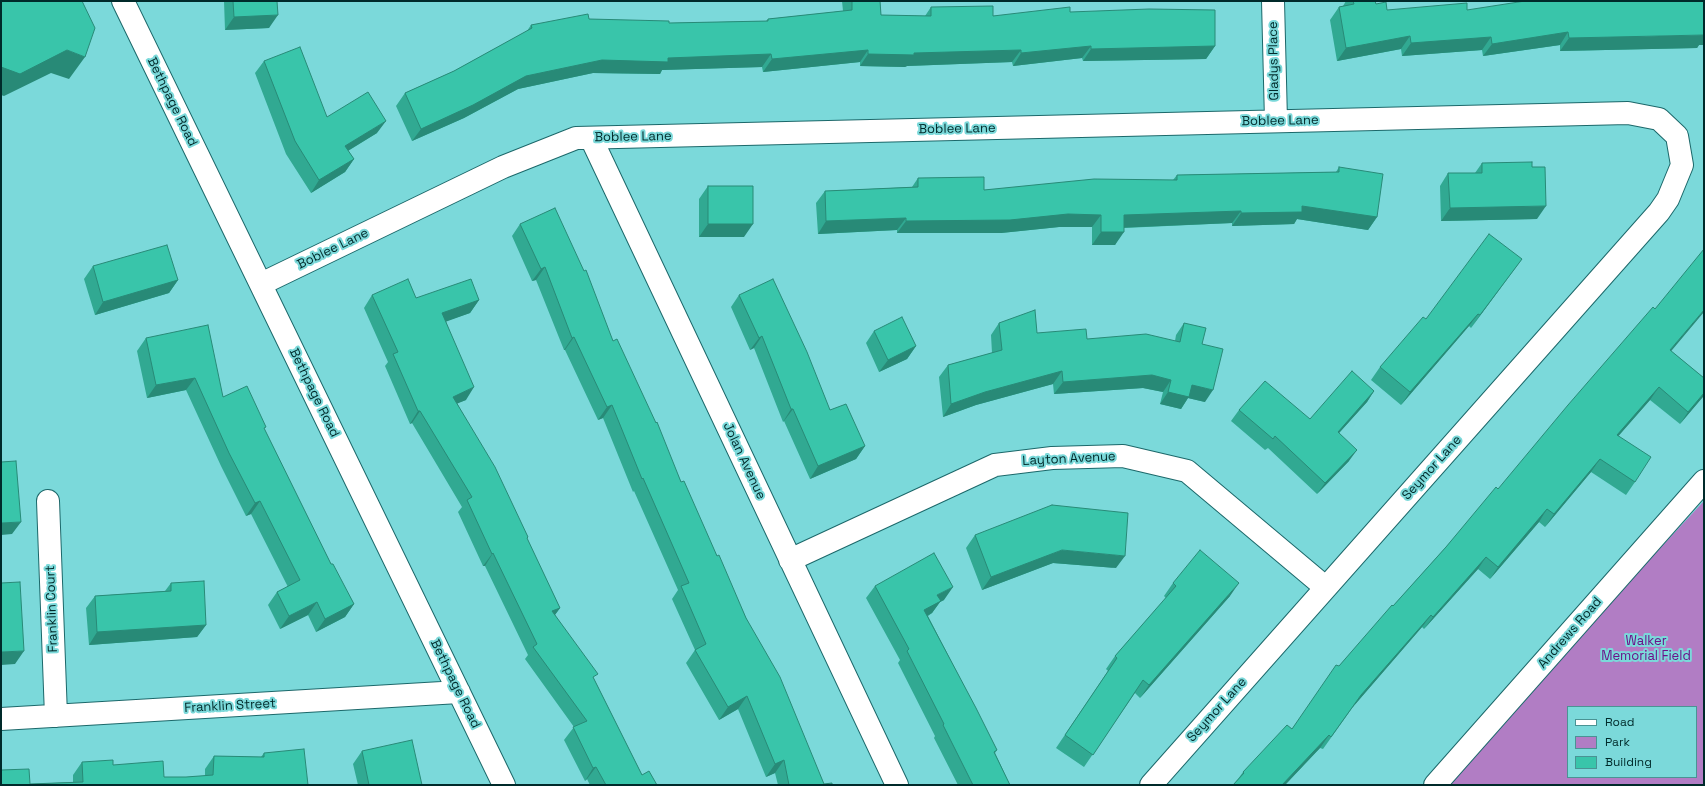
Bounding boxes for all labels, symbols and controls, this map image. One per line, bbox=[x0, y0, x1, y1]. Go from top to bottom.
street label: Gladys Place bbox=[1266, 21, 1282, 101]
street label: Bethpage Road bbox=[144, 55, 200, 149]
street label: Boblee Lane bbox=[1241, 113, 1319, 129]
street label: Boblee Lane bbox=[918, 121, 996, 137]
street label: Boblee Lane bbox=[594, 129, 672, 145]
street label: Boblee Lane bbox=[295, 225, 371, 273]
street label: Bethpage Road bbox=[286, 346, 342, 440]
street label: Jolan Avenue bbox=[719, 420, 769, 502]
street label: Seymor Lane bbox=[1399, 433, 1465, 503]
street label: Layton Avenue bbox=[1022, 449, 1116, 469]
street label: Franklin Court bbox=[43, 565, 61, 653]
street label: Andrews Road bbox=[1535, 594, 1605, 672]
park label: Walker Memorial Field bbox=[1601, 633, 1691, 664]
street label: Bethpage Road bbox=[427, 637, 483, 731]
street label: Seymor Lane bbox=[1184, 675, 1250, 745]
street label: Franklin Street bbox=[184, 696, 276, 716]
legend bbox=[1567, 706, 1697, 778]
text: Road bbox=[1605, 714, 1634, 730]
text: Park bbox=[1605, 734, 1630, 750]
text: Building bbox=[1605, 754, 1652, 770]

